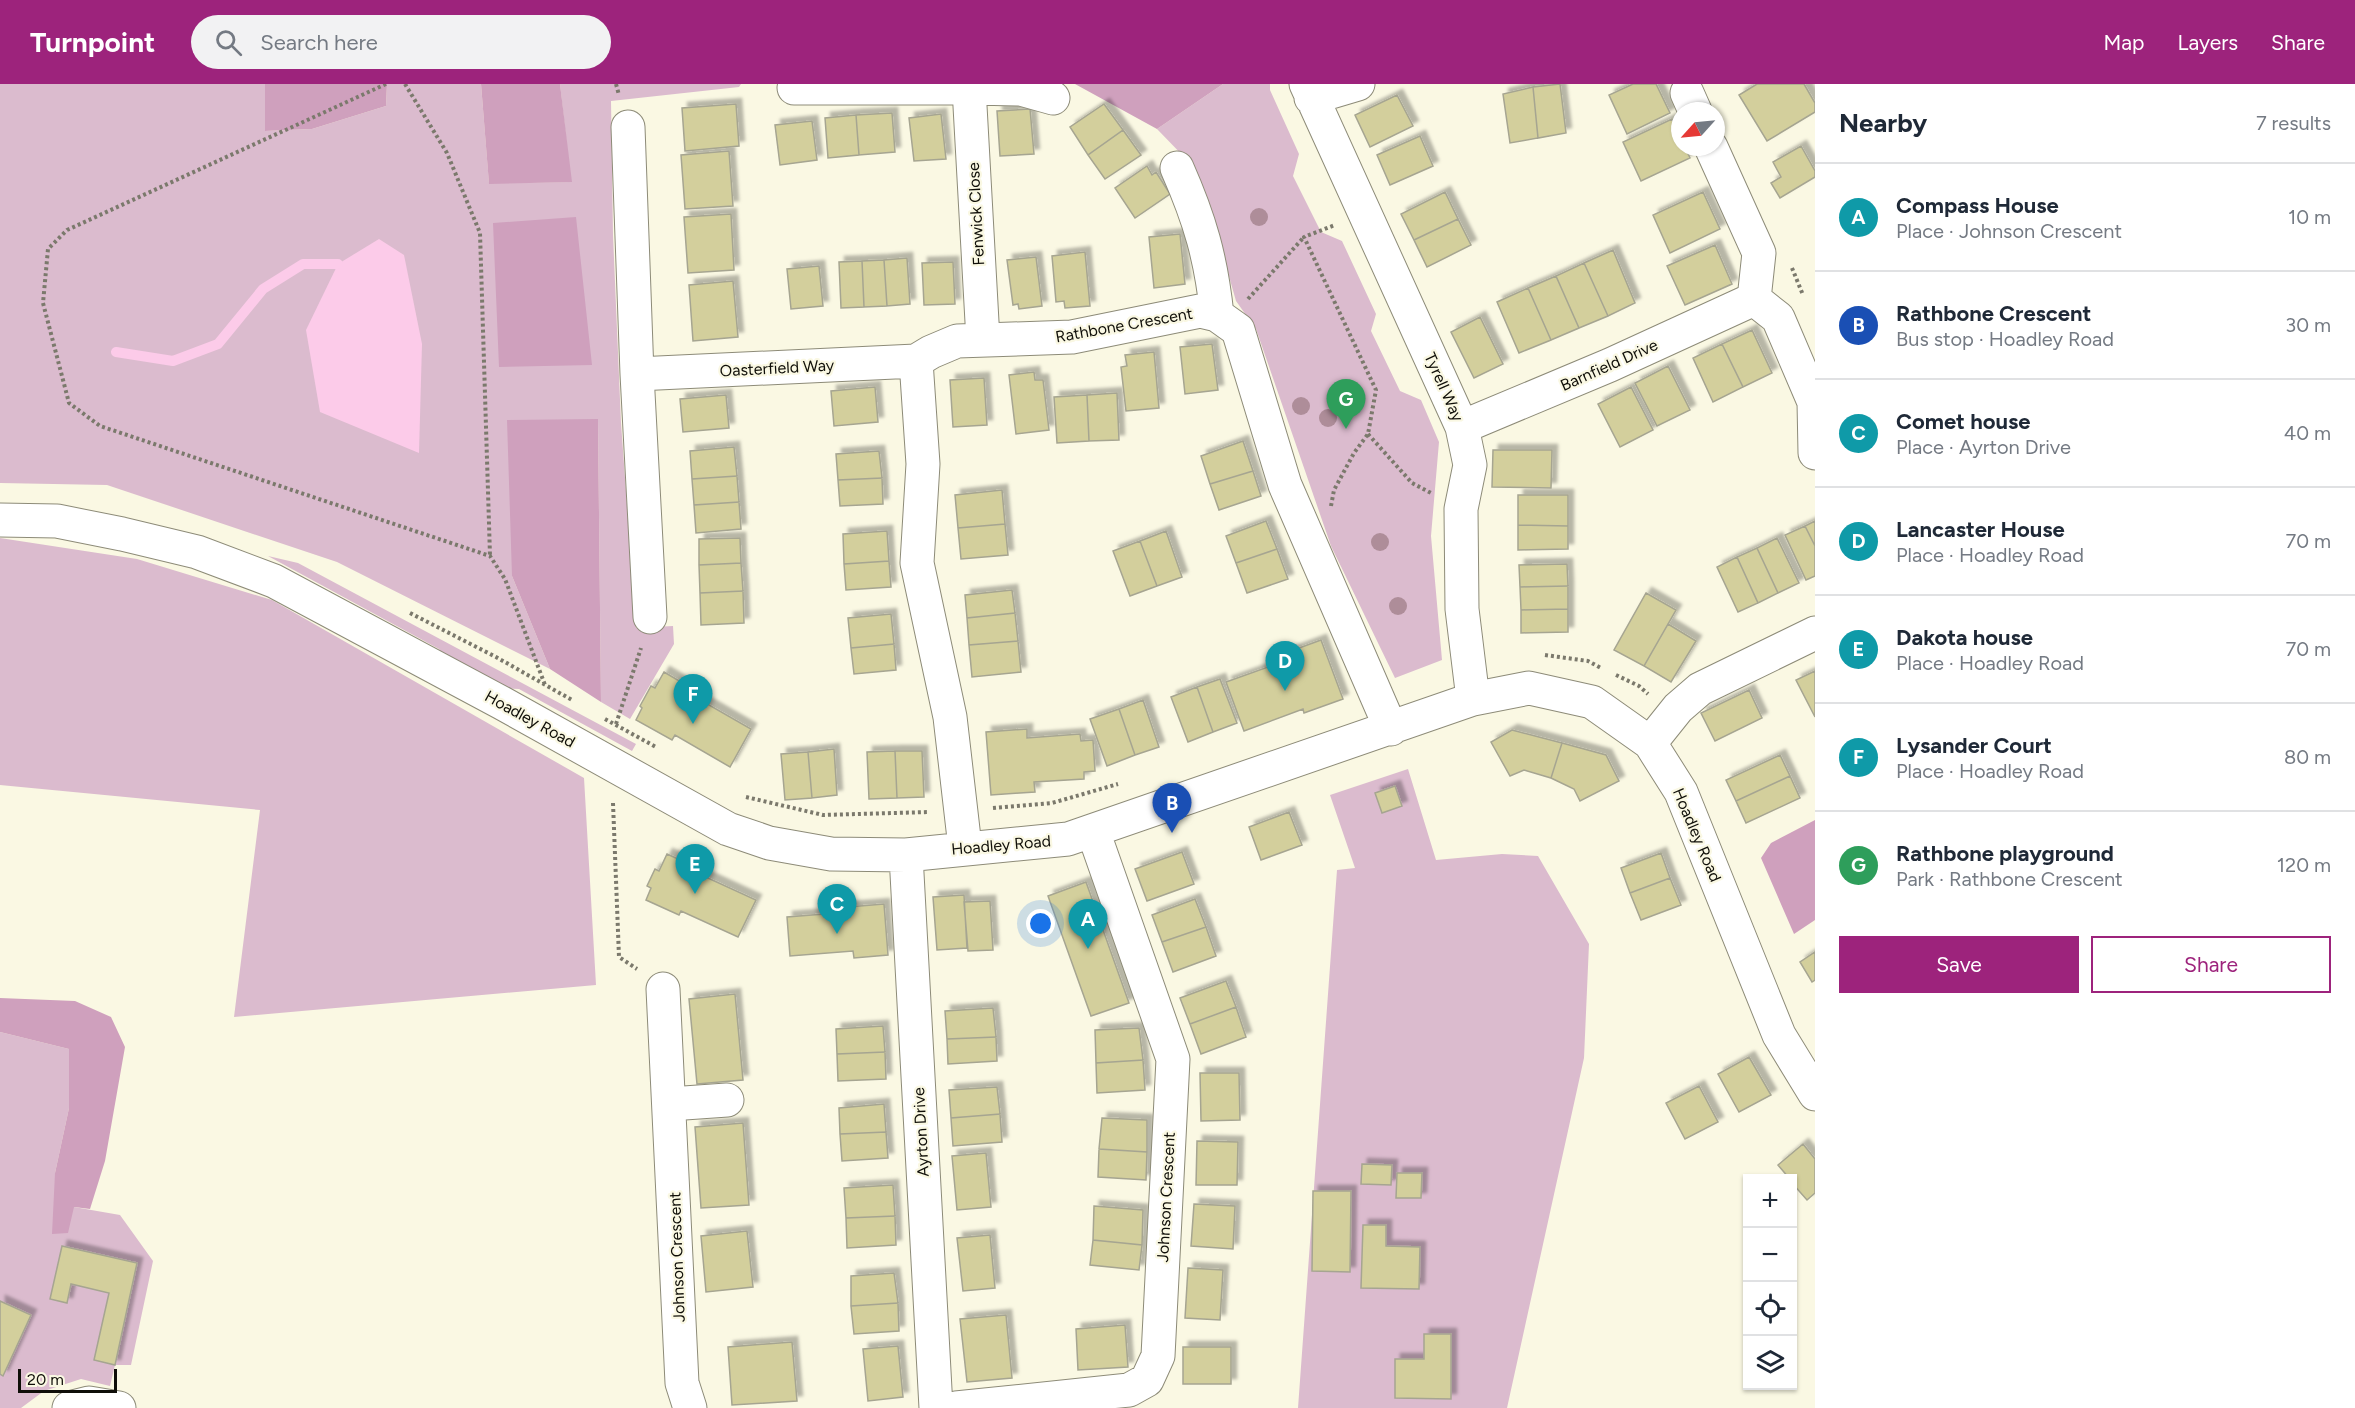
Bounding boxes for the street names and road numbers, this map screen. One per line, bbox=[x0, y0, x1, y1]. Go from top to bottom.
street label: Fenwick Close bbox=[964, 162, 988, 266]
street label: Rathbone Crescent bbox=[1054, 304, 1194, 346]
street label: Barnfield Drive bbox=[1557, 335, 1661, 395]
street label: Tyrell Way bbox=[1420, 350, 1468, 425]
street label: Oasterfield Way bbox=[719, 355, 835, 380]
street label: Hoadley Road bbox=[482, 686, 578, 752]
street label: Hoadley Road bbox=[1669, 785, 1725, 885]
street label: Hoadley Road bbox=[950, 831, 1052, 859]
street label: Ayrton Drive bbox=[909, 1086, 933, 1177]
street label: Johnson Crescent bbox=[1153, 1131, 1179, 1263]
street label: Johnson Crescent bbox=[665, 1191, 689, 1323]

